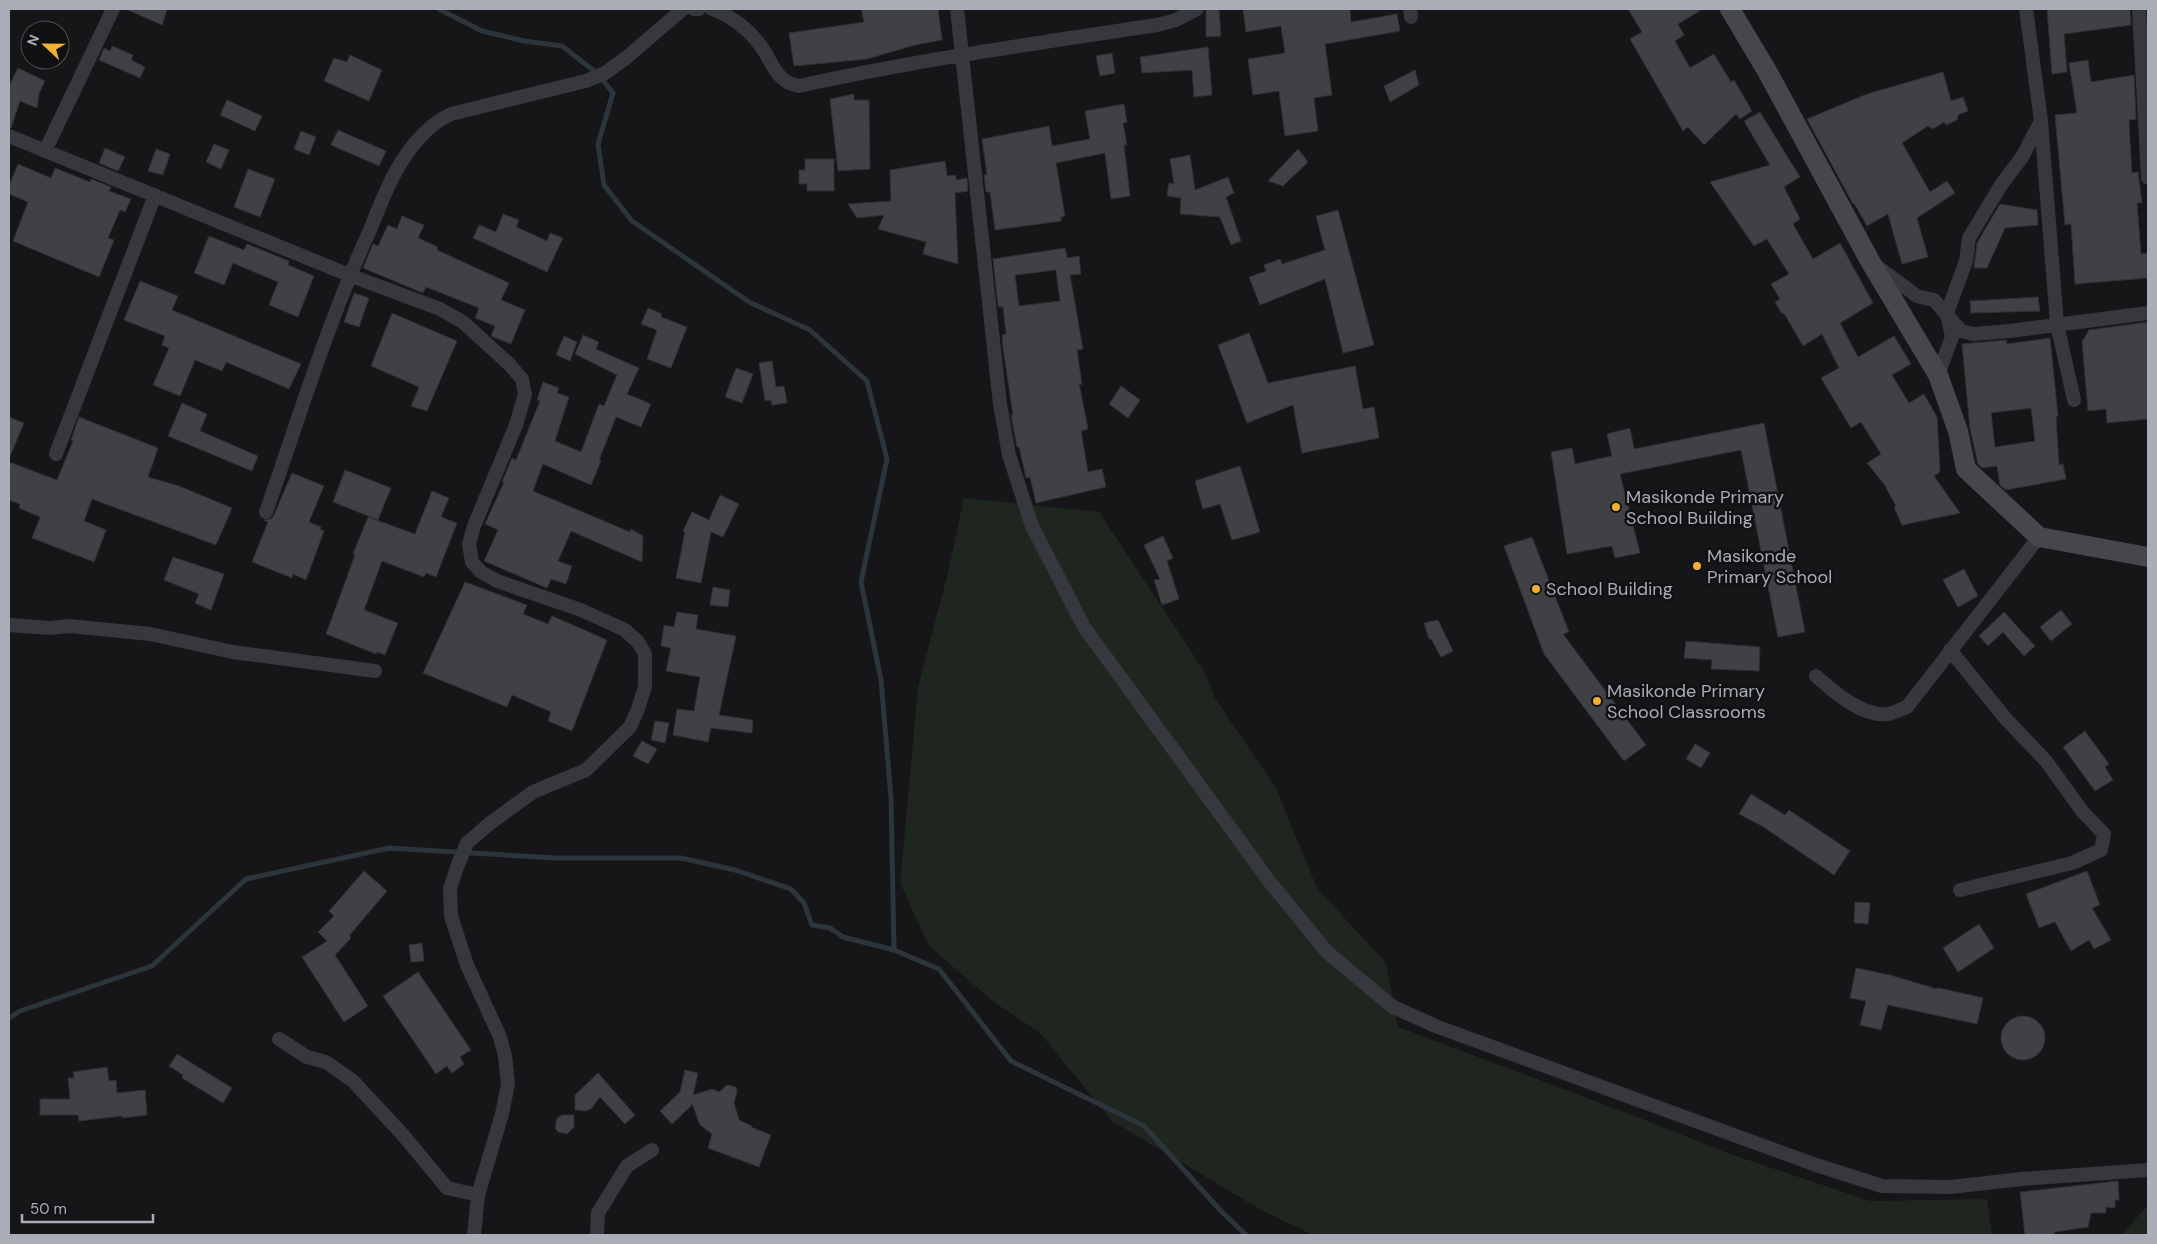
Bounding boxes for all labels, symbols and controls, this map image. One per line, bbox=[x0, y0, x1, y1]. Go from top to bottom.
north arrow bbox=[20, 20, 70, 70]
text: N bbox=[23, 32, 43, 48]
place label: Masikonde Primary School Building bbox=[1626, 485, 1784, 530]
marker: Masikonde Primary School Building bbox=[1610, 501, 1622, 513]
place label: Masikonde Primary School bbox=[1707, 544, 1832, 589]
marker: Masikonde Primary School bbox=[1691, 560, 1703, 572]
place label: School Building bbox=[1546, 577, 1673, 601]
marker: School Building bbox=[1530, 583, 1542, 595]
place label: Masikonde Primary School Classrooms bbox=[1607, 679, 1766, 724]
marker: Masikonde Primary School Classrooms bbox=[1591, 695, 1603, 707]
scale bar bbox=[22, 1192, 154, 1224]
text: 50 m bbox=[30, 1199, 67, 1219]

